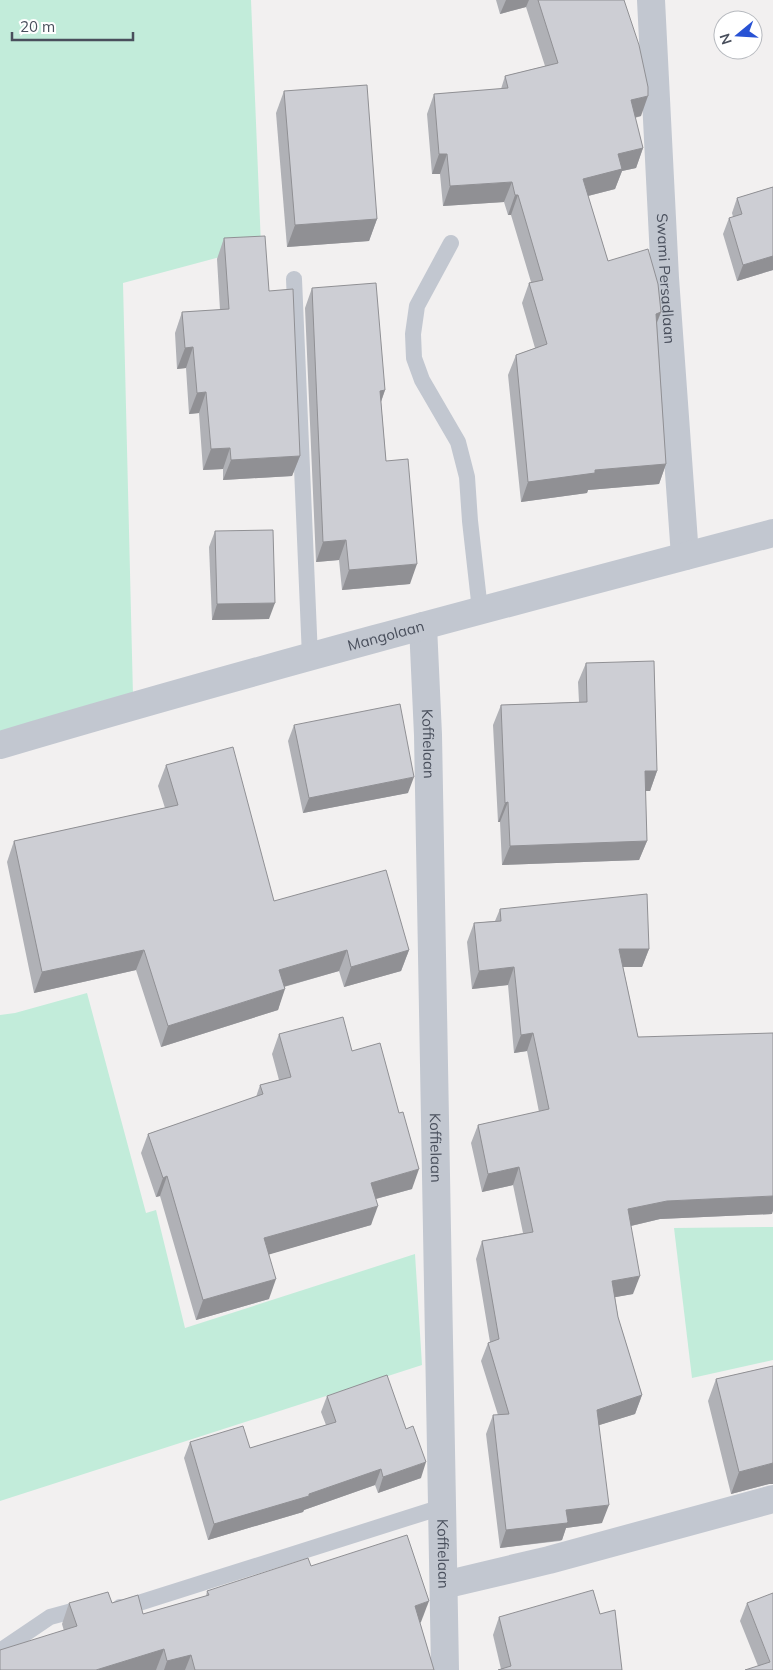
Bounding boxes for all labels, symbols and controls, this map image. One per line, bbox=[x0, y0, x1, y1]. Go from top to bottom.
scale bar bbox=[12, 10, 134, 42]
north arrow bbox=[713, 10, 763, 60]
text: 20 m bbox=[20, 17, 55, 36]
text: N bbox=[715, 31, 736, 47]
street label: Swami Persadlaan bbox=[653, 213, 680, 344]
street label: Mangolaan bbox=[345, 616, 426, 655]
street label: Koffielaan bbox=[418, 709, 439, 779]
street label: Koffielaan bbox=[426, 1113, 446, 1183]
street label: Koffielaan bbox=[433, 1519, 454, 1589]

